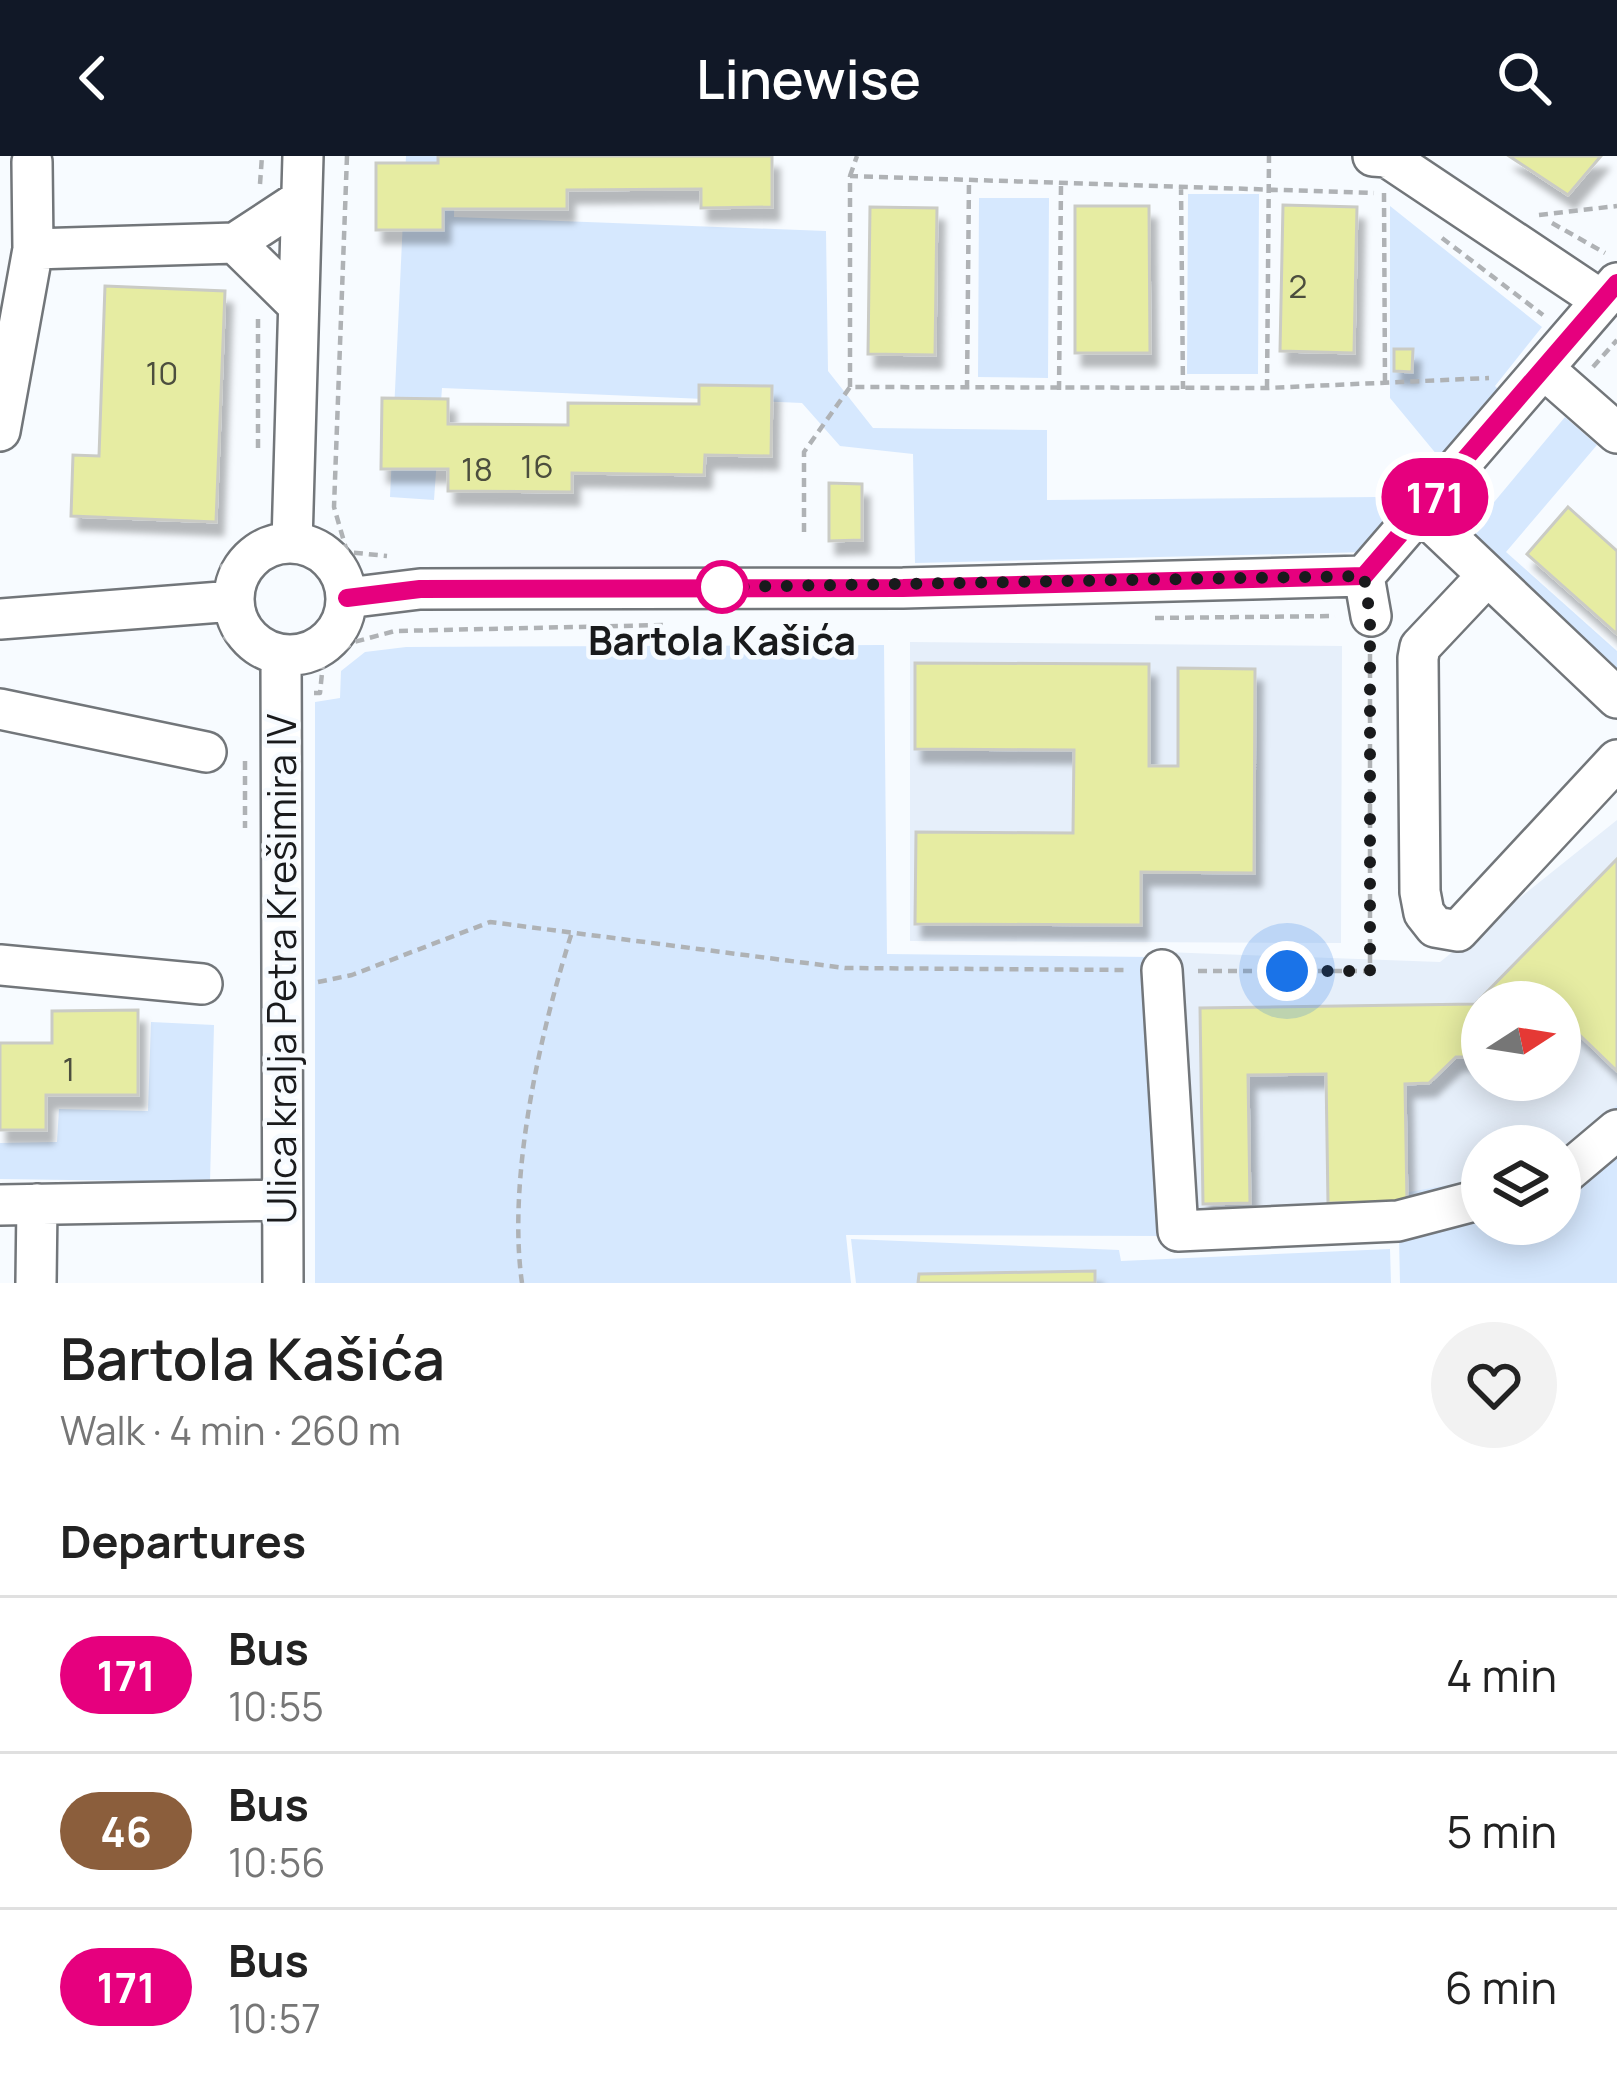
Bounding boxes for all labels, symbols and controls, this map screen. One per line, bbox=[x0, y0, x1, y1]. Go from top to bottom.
text: Linewise bbox=[696, 41, 921, 115]
icon: back bbox=[60, 45, 126, 111]
icon: search bbox=[1491, 45, 1557, 111]
house number: 2 bbox=[1289, 263, 1307, 308]
house number: 10 bbox=[146, 350, 179, 395]
house number: 16 bbox=[520, 443, 554, 488]
house number: 18 bbox=[461, 446, 493, 491]
line badge: 171 bbox=[1366, 458, 1504, 536]
text: 171 bbox=[1405, 468, 1465, 526]
marker: Bartola Kašića bbox=[697, 562, 747, 612]
place label: Bartola Kašića bbox=[588, 613, 856, 667]
street label: Ulica kralja Petra Krešimira IV bbox=[254, 713, 308, 1224]
your location bbox=[1257, 941, 1317, 1001]
north arrow bbox=[1461, 981, 1581, 1101]
map controls bbox=[1461, 981, 1581, 1245]
house number: 1 bbox=[63, 1046, 75, 1091]
button: layers bbox=[1461, 1125, 1581, 1245]
text: Bartola Kašića bbox=[60, 1319, 445, 1397]
button: heart bbox=[1431, 1322, 1557, 1448]
text: Walk · 4 min · 260 m bbox=[60, 1403, 401, 1457]
text: Departures bbox=[60, 1510, 306, 1572]
text: Bus bbox=[228, 1617, 309, 1679]
text: 4 min bbox=[1446, 1644, 1557, 1706]
text: 171 bbox=[96, 1646, 156, 1704]
text: 10:55 bbox=[228, 1679, 324, 1733]
text: Bus bbox=[228, 1773, 309, 1835]
text: 5 min bbox=[1447, 1800, 1557, 1862]
text: 46 bbox=[100, 1802, 152, 1860]
text: 10:56 bbox=[228, 1835, 325, 1889]
text: Bus bbox=[228, 1929, 309, 1991]
text: 6 min bbox=[1445, 1956, 1557, 2018]
text: 171 bbox=[96, 1958, 156, 2016]
text: 10:57 bbox=[228, 1991, 321, 2045]

